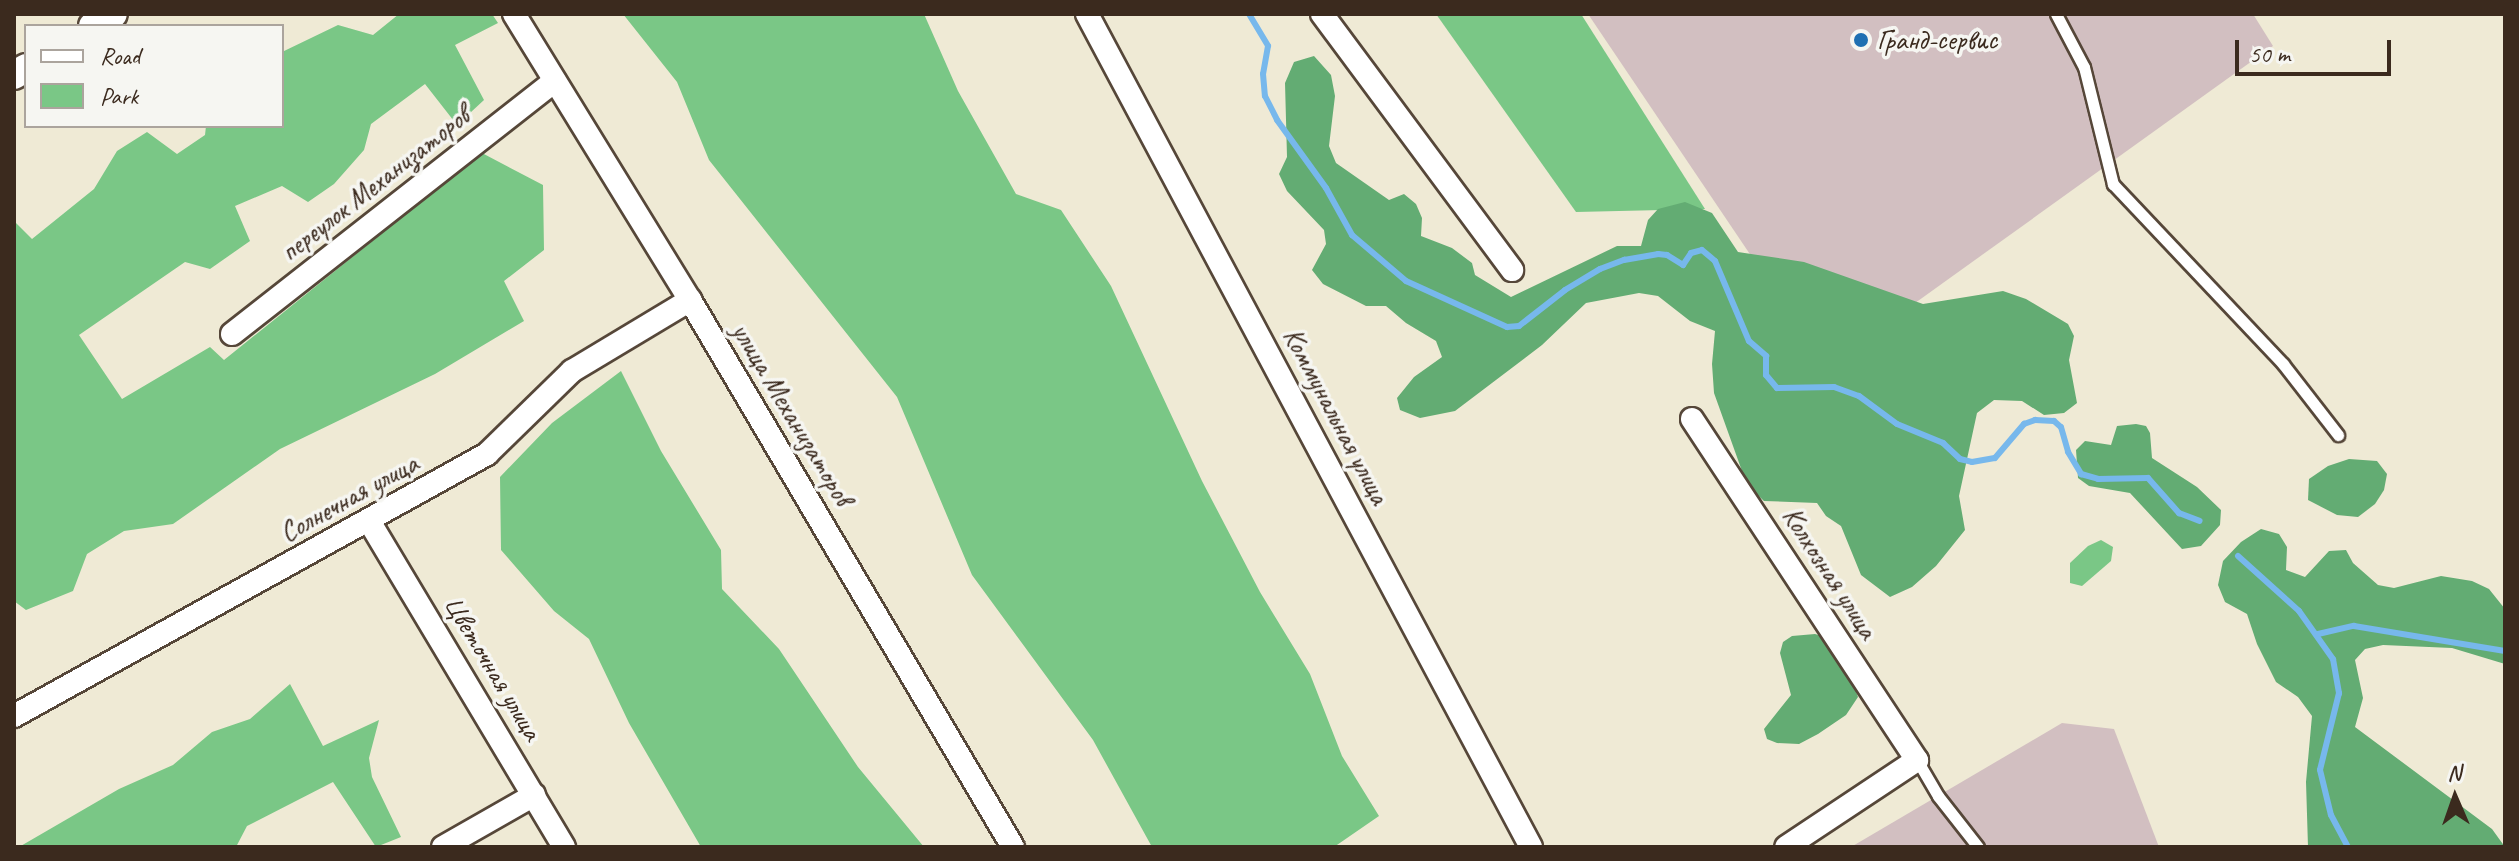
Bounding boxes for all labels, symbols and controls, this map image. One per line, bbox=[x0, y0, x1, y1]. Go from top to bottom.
place label: Гранд-сервис bbox=[1877, 23, 1997, 57]
legend bbox=[24, 24, 284, 128]
scale bar bbox=[2239, 24, 2395, 74]
marker: Гранд-сервис bbox=[1852, 31, 1870, 49]
text: 50 m bbox=[2249, 39, 2290, 69]
text: Road bbox=[100, 41, 140, 71]
text: Park bbox=[100, 81, 138, 111]
street label: переулок Механизаторов bbox=[274, 100, 476, 268]
street label: улица Механизаторов bbox=[725, 317, 859, 511]
street label: Коммунальная улица bbox=[1275, 321, 1397, 511]
street label: Солнечная улица bbox=[273, 446, 425, 550]
street label: Колхозная улица bbox=[1774, 500, 1886, 646]
street label: Цветочная улица bbox=[436, 589, 550, 747]
north arrow bbox=[2415, 757, 2495, 837]
text: N bbox=[2447, 759, 2461, 787]

